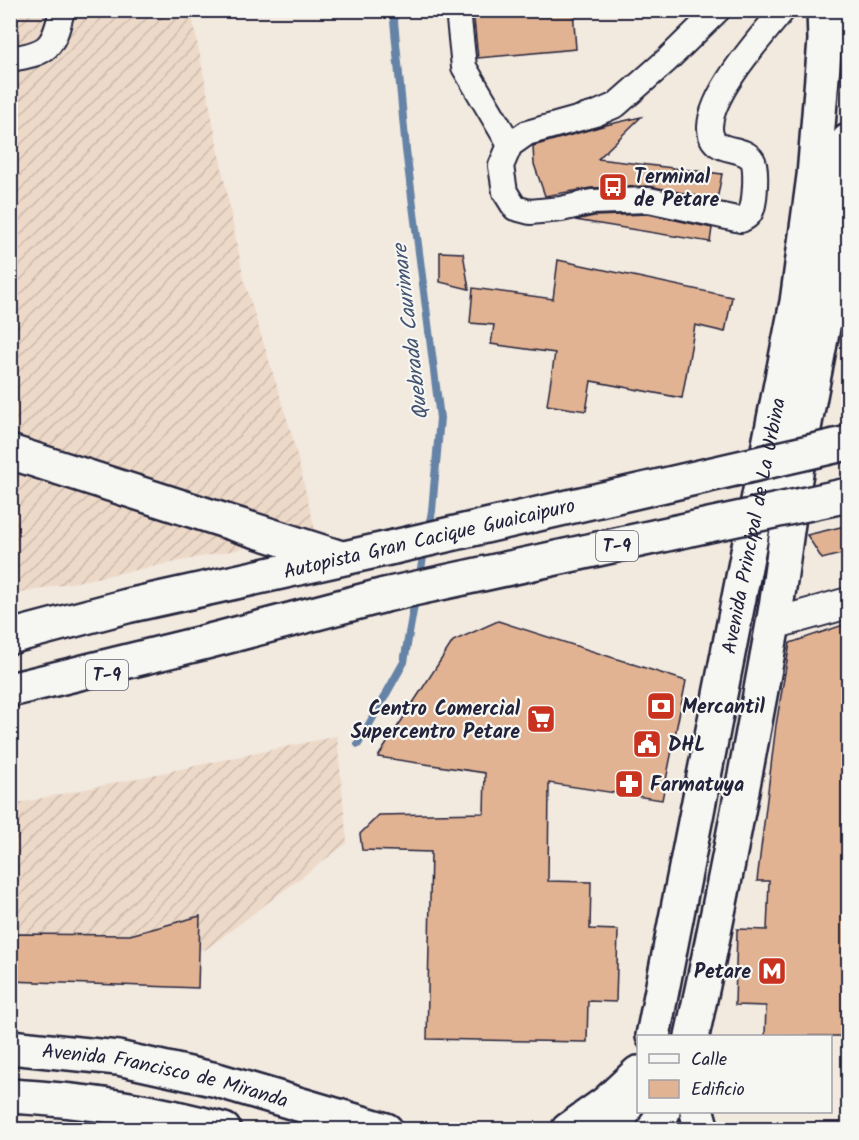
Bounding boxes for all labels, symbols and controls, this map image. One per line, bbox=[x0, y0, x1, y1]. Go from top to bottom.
place label: Terminal de Petare bbox=[634, 162, 719, 217]
bus stop icon: Terminal de Petare bbox=[597, 171, 629, 203]
water label: Quebrada Caurimare bbox=[384, 239, 439, 422]
street label: Avenida Principal de La Urbina bbox=[714, 395, 796, 657]
street label: Autopista Gran Cacique Guaicaipuro bbox=[280, 491, 578, 589]
road number: T-9 bbox=[596, 531, 638, 561]
road number: T-9 bbox=[86, 660, 128, 690]
bank icon: Mercantil bbox=[645, 690, 677, 722]
place label: Mercantil bbox=[682, 692, 765, 724]
place label: Centro Comercial Supercentro Petare bbox=[351, 694, 521, 749]
supermarket icon: Centro Comercial Supercentro Petare bbox=[525, 703, 557, 735]
public building icon: DHL bbox=[631, 728, 663, 760]
place label: DHL bbox=[668, 730, 705, 762]
pharmacy icon: Farmatuya bbox=[613, 768, 645, 800]
place label: Farmatuya bbox=[650, 770, 744, 802]
metro station icon: Petare bbox=[756, 955, 788, 987]
place label: Petare bbox=[694, 957, 751, 989]
legend bbox=[637, 1035, 832, 1113]
street label: Avenida Francisco de Miranda bbox=[40, 1036, 292, 1118]
text: Calle bbox=[691, 1046, 727, 1075]
text: Edificio bbox=[691, 1076, 745, 1105]

